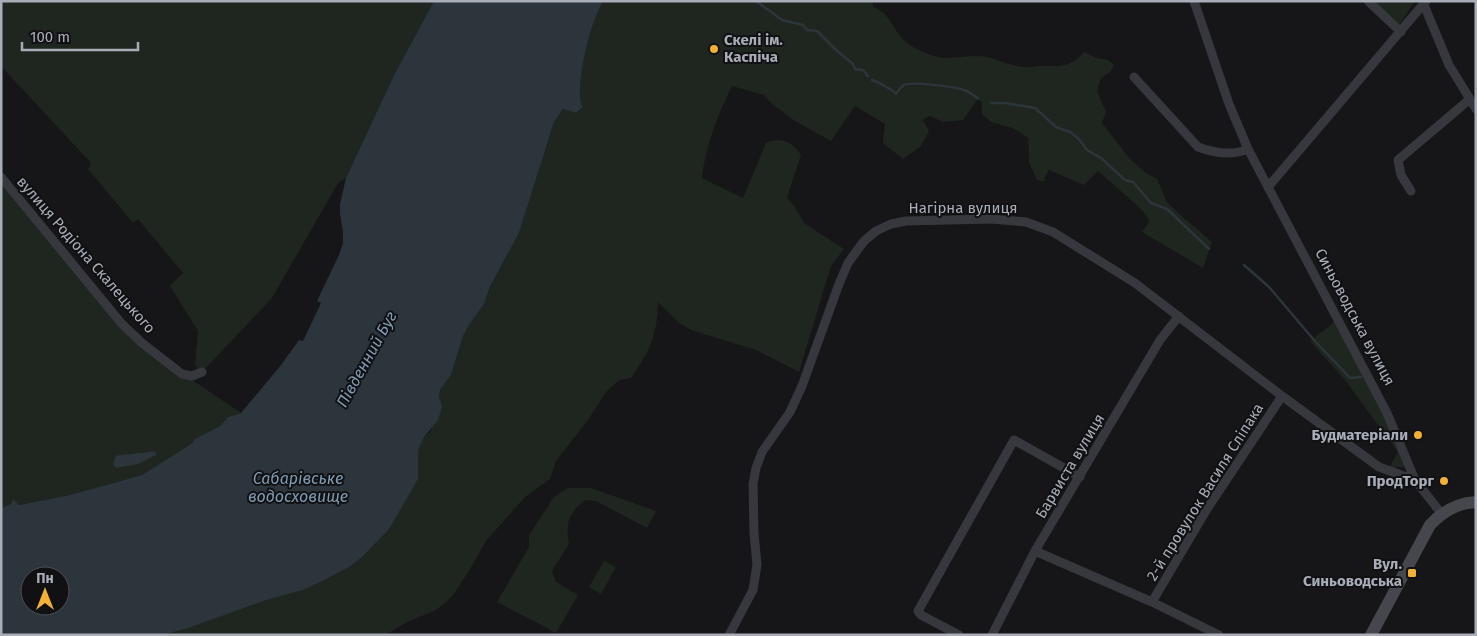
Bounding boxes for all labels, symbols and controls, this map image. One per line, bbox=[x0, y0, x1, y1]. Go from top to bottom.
scale bar bbox=[22, 20, 139, 52]
text: 100 m bbox=[30, 28, 70, 46]
place label: Скелі ім. Каспіча bbox=[724, 31, 783, 66]
marker: Скелі ім. Каспіча bbox=[708, 43, 720, 55]
street label: вулиця Родіона Скалецького bbox=[13, 173, 159, 337]
street label: Нагірна вулиця bbox=[908, 199, 1018, 217]
street label: Синьоводська вулиця bbox=[1311, 245, 1399, 389]
water label: Південний Буг bbox=[332, 308, 401, 410]
street label: 2-й провулок Василя Сліпака bbox=[1143, 400, 1267, 584]
street label: Барвиста вулиця bbox=[1032, 410, 1108, 522]
place label: Будматеріали bbox=[1311, 426, 1408, 444]
marker: Будматеріали bbox=[1412, 429, 1424, 441]
water label: Сабарівське водосховище bbox=[248, 469, 348, 506]
place label: ПродТорг bbox=[1367, 472, 1434, 490]
marker: ПродТорг bbox=[1438, 475, 1450, 487]
place label: Вул. Синьоводська bbox=[1303, 555, 1402, 590]
north arrow bbox=[20, 566, 70, 616]
marker: Вул. Синьоводська bbox=[1406, 567, 1418, 579]
text: Пн bbox=[36, 570, 54, 587]

